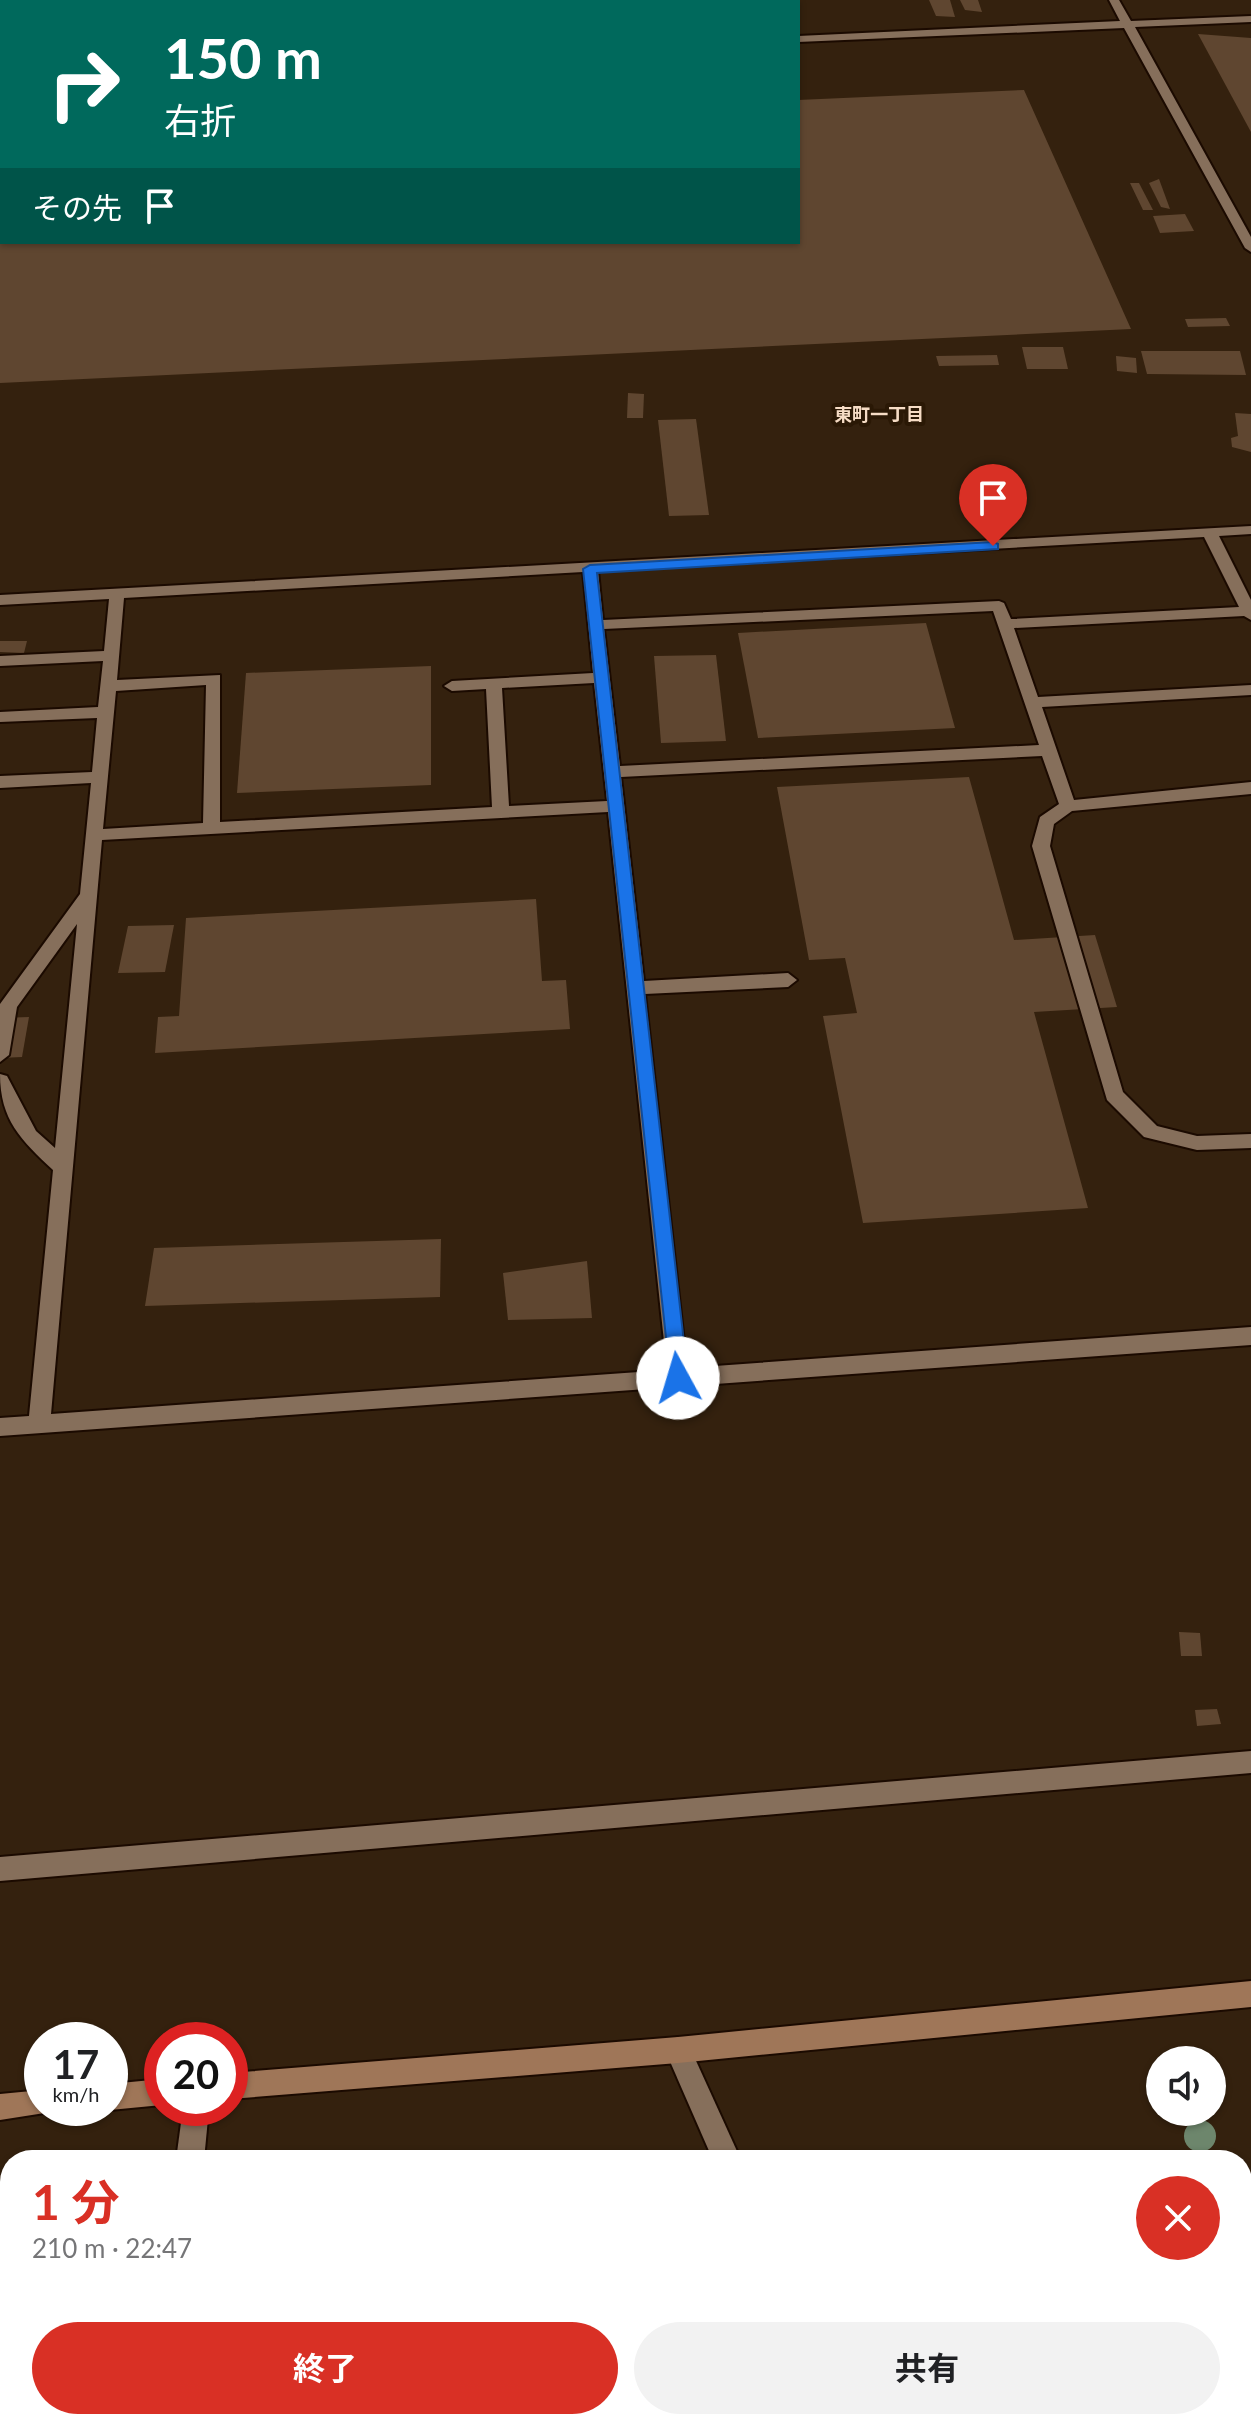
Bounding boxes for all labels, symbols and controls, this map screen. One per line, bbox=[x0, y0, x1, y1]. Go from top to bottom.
text: 150 m bbox=[164, 24, 322, 91]
icon: right bbox=[32, 32, 136, 136]
text: 右折 bbox=[164, 98, 236, 142]
icon: arrive bbox=[138, 184, 182, 228]
text: その先 bbox=[32, 189, 122, 225]
district label: 東町一丁目 bbox=[834, 403, 924, 425]
pin bbox=[959, 464, 1027, 546]
icon: arrive bbox=[971, 476, 1015, 520]
position arrow bbox=[636, 1336, 720, 1420]
speed limit sign: 20 bbox=[144, 2022, 248, 2126]
text: 17 bbox=[53, 2040, 99, 2088]
map controls bbox=[1146, 2046, 1226, 2126]
button: sound bbox=[1146, 2046, 1226, 2126]
text: km/h bbox=[53, 2082, 99, 2106]
text: 1 分 bbox=[32, 2173, 120, 2230]
button: close bbox=[1136, 2176, 1220, 2260]
text: 210 m · 22:47 bbox=[32, 2232, 192, 2264]
button: 終了 bbox=[32, 2322, 618, 2414]
button: 共有 bbox=[634, 2322, 1220, 2414]

